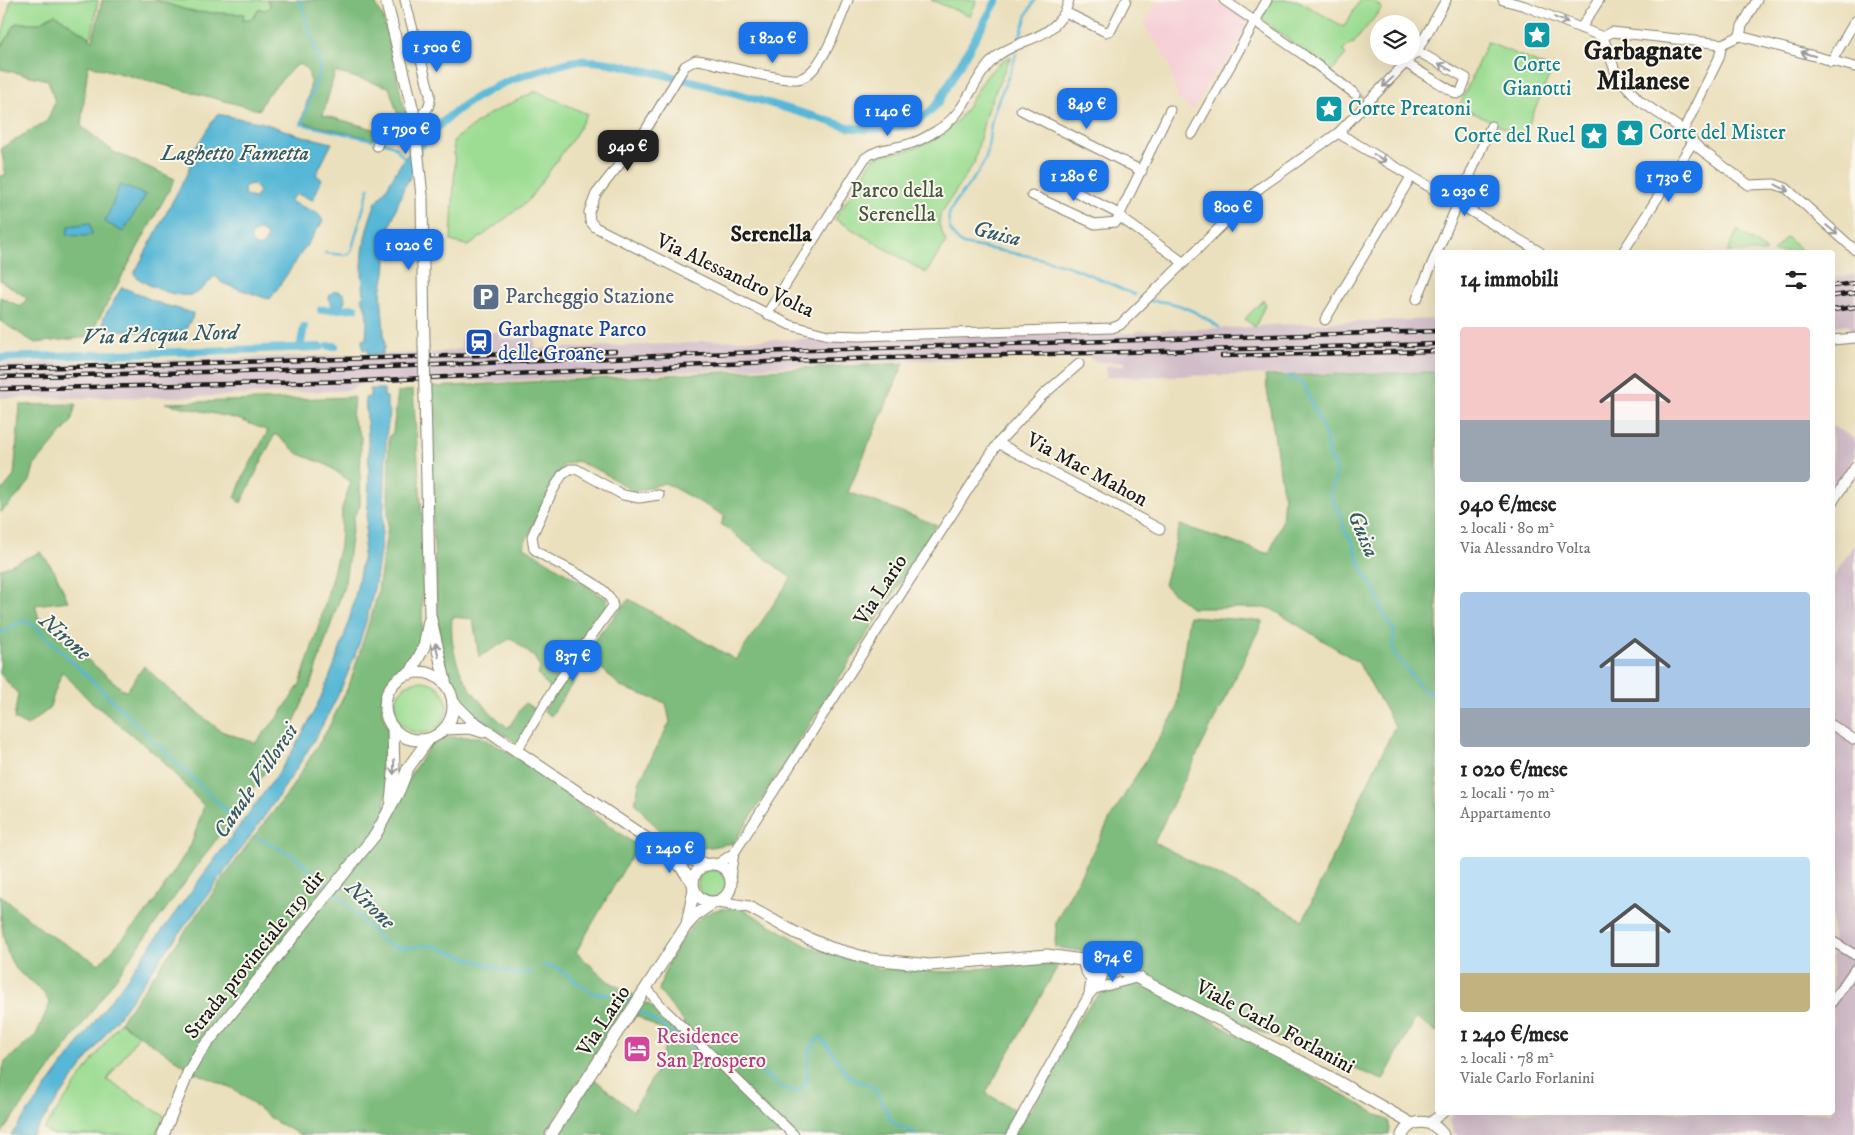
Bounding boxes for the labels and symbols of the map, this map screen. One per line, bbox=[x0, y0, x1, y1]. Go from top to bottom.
one-way arrow bbox=[1553, 16, 1568, 26]
place icon: Corte Gianotti bbox=[1522, 20, 1552, 50]
pin: 1 820 € bbox=[727, 22, 819, 64]
pin: 1 500 € bbox=[391, 30, 483, 73]
district label: Garbagnate Milanese bbox=[1584, 35, 1702, 98]
one-way arrow bbox=[1800, 48, 1816, 58]
place label: Corte Gianotti bbox=[1503, 52, 1572, 102]
one-way arrow bbox=[1438, 62, 1453, 71]
one-way arrow bbox=[1382, 76, 1394, 88]
pin: 849 € bbox=[1052, 88, 1122, 130]
pin: 1 140 € bbox=[842, 94, 934, 137]
place icon: Corte Preatoni bbox=[1314, 94, 1344, 124]
place label: Corte Preatoni bbox=[1348, 96, 1471, 122]
pin: 1 790 € bbox=[360, 112, 452, 155]
place icon: Corte del Mister bbox=[1615, 118, 1645, 148]
place label: Corte del Mister bbox=[1649, 120, 1786, 146]
place icon: Corte del Ruel bbox=[1579, 121, 1609, 151]
place label: Corte del Ruel bbox=[1454, 123, 1576, 149]
pin: 940 € bbox=[593, 130, 663, 172]
water label: Laghetto Fametta bbox=[159, 140, 309, 167]
one-way arrow bbox=[1373, 154, 1387, 164]
pin: 1 280 € bbox=[1028, 160, 1120, 202]
pin: 1 730 € bbox=[1623, 160, 1715, 203]
pin: 2 030 € bbox=[1419, 174, 1511, 217]
park label: Parco della Serenella bbox=[850, 178, 944, 228]
one-way arrow bbox=[1775, 183, 1790, 193]
pin: 800 € bbox=[1198, 190, 1268, 233]
water label: Guisa bbox=[970, 215, 1024, 253]
district label: Serenella bbox=[730, 221, 812, 248]
one-way arrow bbox=[1825, 225, 1838, 236]
pin: 1 020 € bbox=[363, 228, 455, 271]
street label: Via Alessandro Volta bbox=[651, 228, 818, 324]
parking icon: Parcheggio Stazione bbox=[471, 282, 501, 312]
place label: Parcheggio Stazione bbox=[505, 284, 674, 310]
place label: Garbagnate Parco delle Groane bbox=[498, 317, 646, 367]
water label: Via d'Acqua Nord bbox=[82, 319, 242, 352]
station icon: Garbagnate Parco delle Groane bbox=[464, 327, 494, 357]
street label: Via Mac Mahon bbox=[1021, 427, 1152, 513]
water label: Guisa bbox=[1341, 506, 1385, 562]
street label: Via Lario bbox=[848, 550, 914, 631]
water label: Nirone bbox=[32, 606, 97, 667]
pin: 837 € bbox=[538, 640, 608, 682]
one-way arrow bbox=[432, 643, 441, 659]
water label: Canale Villoresi bbox=[208, 717, 305, 844]
one-way arrow bbox=[390, 759, 399, 775]
pin: 1 240 € bbox=[624, 832, 716, 874]
street label: Strada provinciale 119 dir bbox=[179, 865, 331, 1045]
water label: Nirone bbox=[338, 873, 401, 936]
pin: 874 € bbox=[1078, 940, 1148, 983]
street label: Viale Carlo Forlanini bbox=[1190, 974, 1359, 1080]
street label: Via Lario bbox=[571, 981, 637, 1062]
place label: Residence San Prospero bbox=[656, 1024, 766, 1074]
hotel icon: Residence San Prospero bbox=[622, 1034, 652, 1064]

